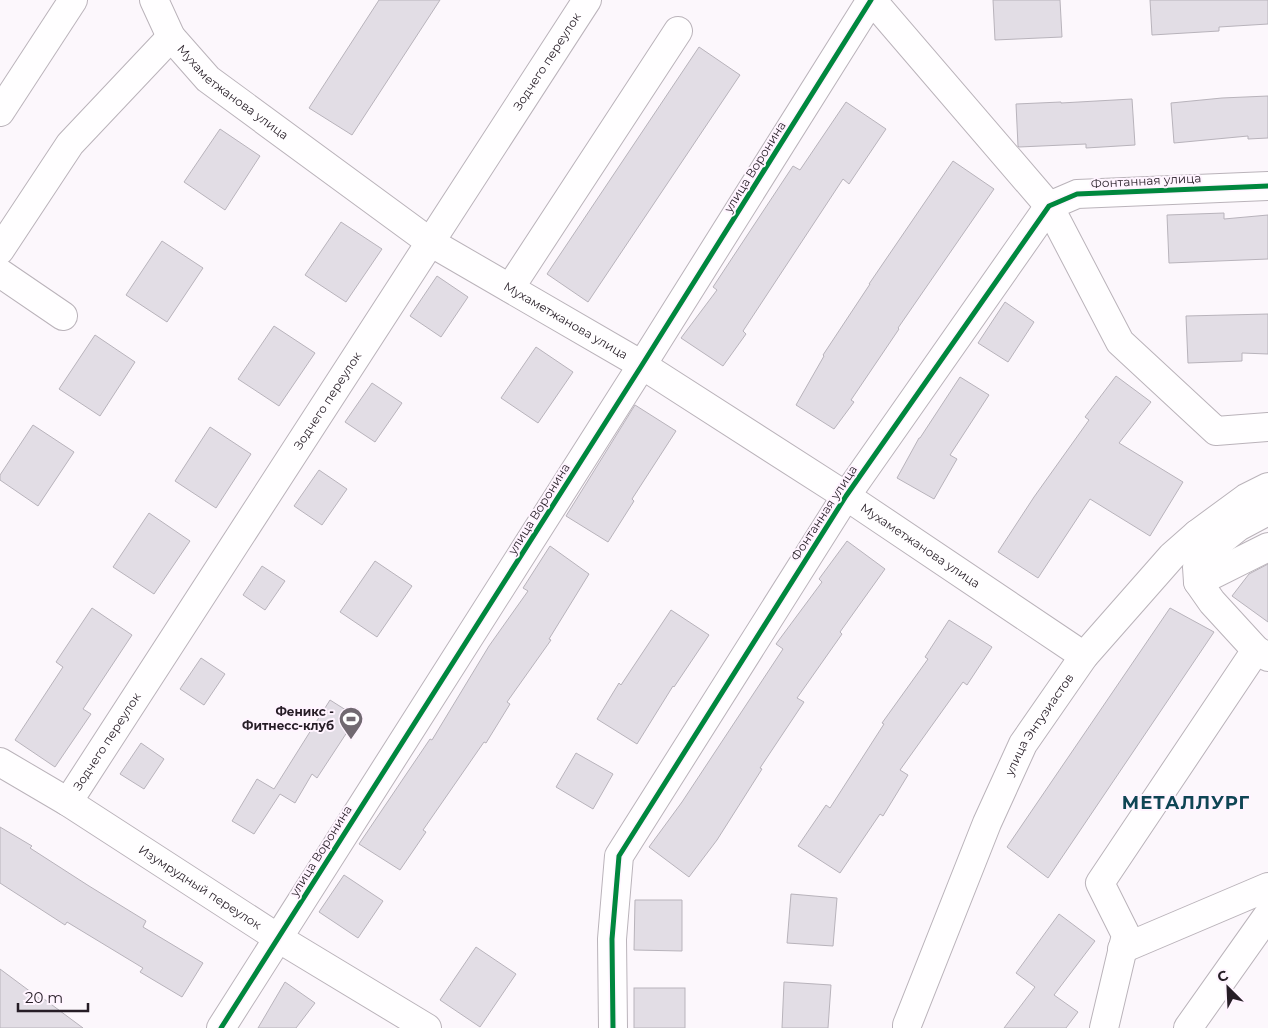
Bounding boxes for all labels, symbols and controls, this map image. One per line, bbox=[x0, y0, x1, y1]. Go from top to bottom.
street label: Зодчего переулок bbox=[510, 10, 584, 113]
street label: Мухаметжанова улица bbox=[174, 41, 292, 143]
street label: улица Воронина bbox=[720, 118, 789, 216]
street label: Фонтанная улица bbox=[1090, 170, 1202, 191]
street label: Мухаметжанова улица bbox=[501, 278, 631, 362]
street label: Зодчего переулок bbox=[290, 349, 364, 452]
street label: улица Воронина bbox=[504, 460, 573, 558]
street label: Фонтанная улица bbox=[787, 462, 860, 563]
street label: Мухаметжанова улица bbox=[858, 500, 983, 591]
street label: улица Энтузиастов bbox=[1001, 670, 1077, 779]
street label: Зодчего переулок bbox=[70, 690, 144, 793]
place label: Феникс - Фитнесс-клуб bbox=[242, 704, 334, 733]
sports icon: Феникс - Фитнесс-клуб bbox=[338, 706, 364, 740]
district label: МЕТАЛЛУРГ bbox=[1122, 792, 1250, 814]
street label: улица Воронина bbox=[286, 802, 355, 900]
street label: Изумрудный переулок bbox=[136, 842, 264, 932]
north arrow bbox=[1203, 963, 1253, 1013]
text: С bbox=[1214, 966, 1231, 986]
scale bar bbox=[18, 980, 88, 1012]
text: 20 m bbox=[25, 988, 63, 1007]

